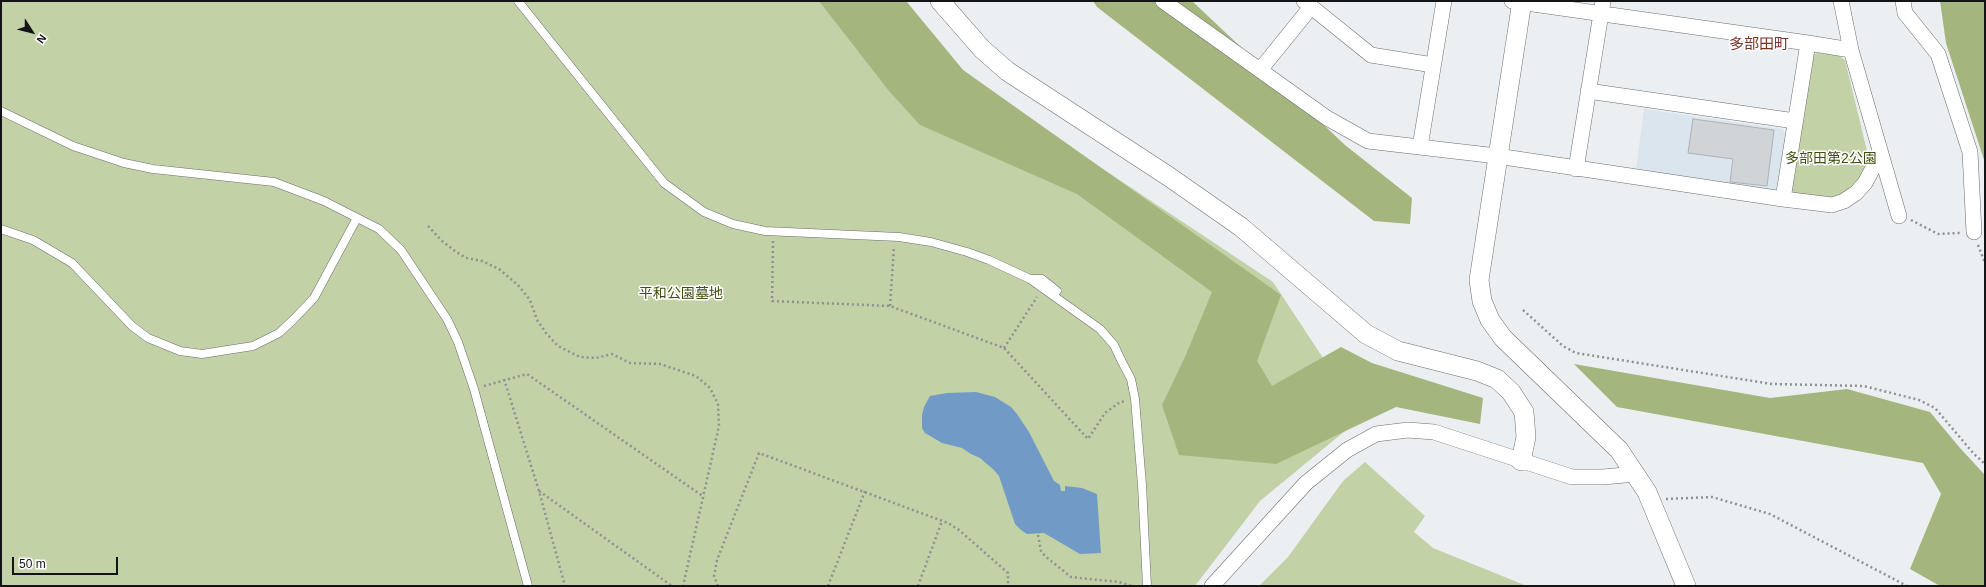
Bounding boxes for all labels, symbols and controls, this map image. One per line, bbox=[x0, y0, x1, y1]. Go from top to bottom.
north arrow bbox=[12, 12, 52, 52]
text: N bbox=[35, 32, 49, 46]
district label: 多部田町 bbox=[1729, 36, 1789, 54]
park label: 多部田第2公園 bbox=[1785, 151, 1877, 167]
park label: 平和公園墓地 bbox=[639, 286, 723, 302]
scale bar bbox=[14, 549, 120, 575]
text: 50 m bbox=[19, 557, 46, 571]

